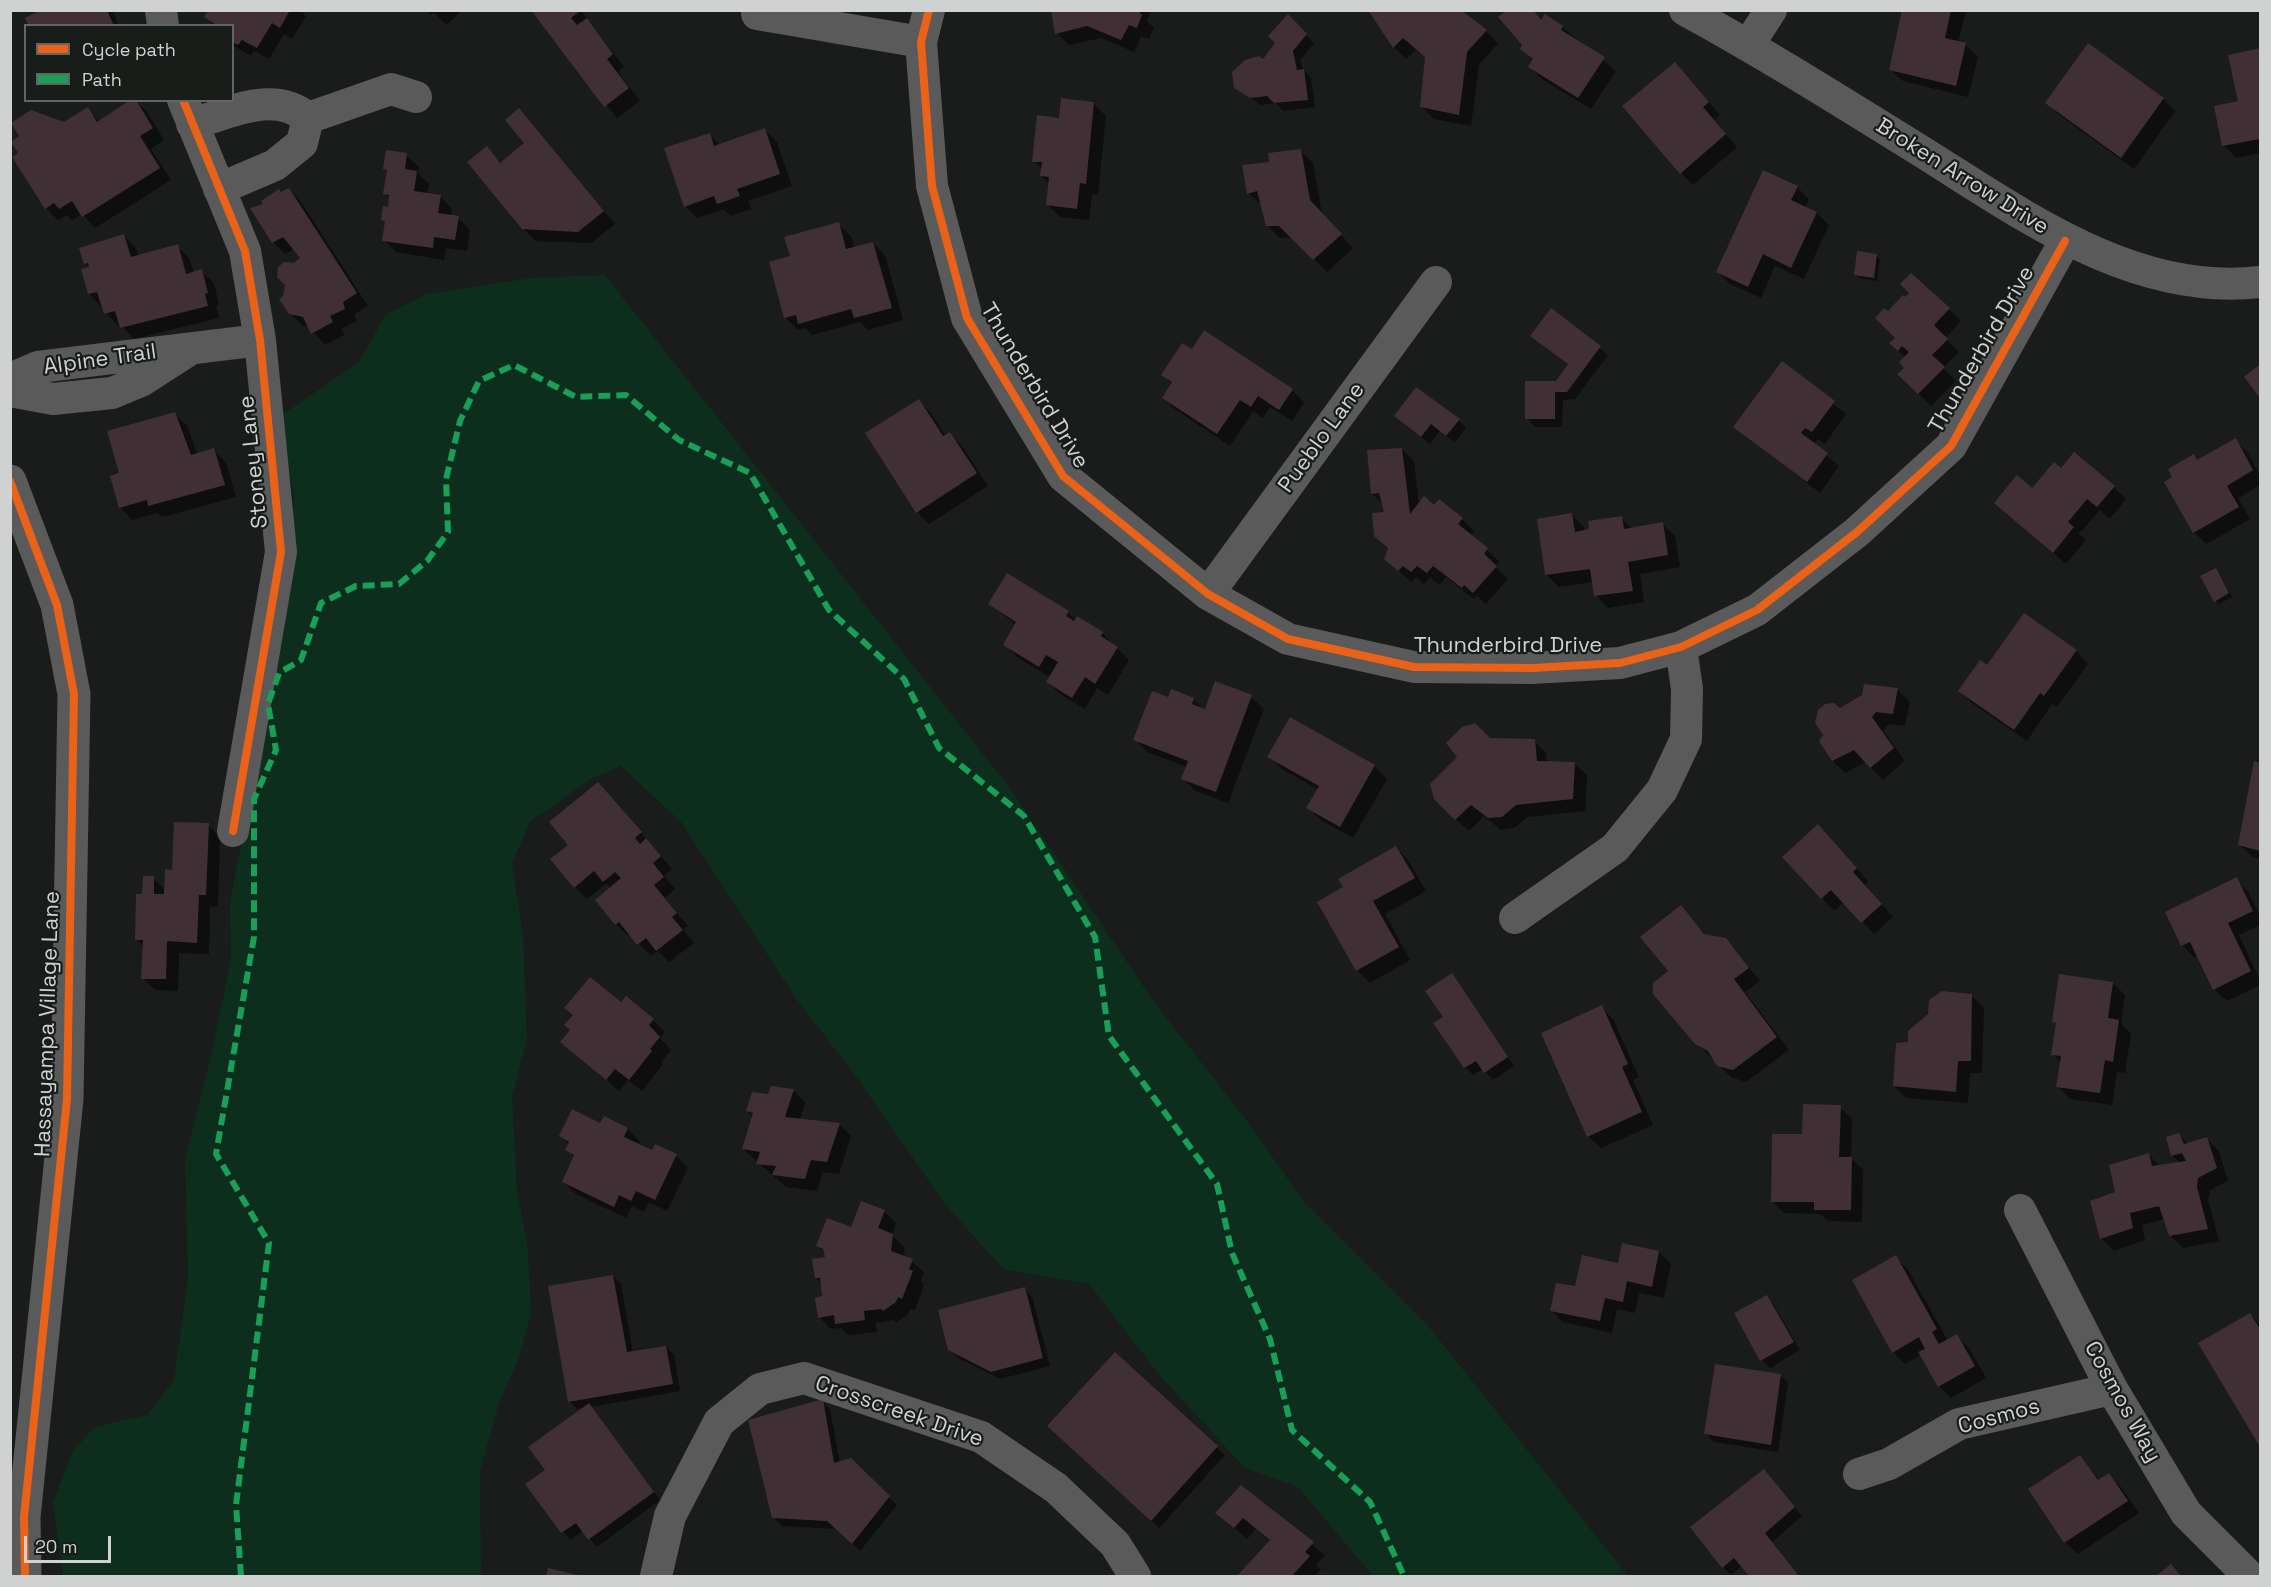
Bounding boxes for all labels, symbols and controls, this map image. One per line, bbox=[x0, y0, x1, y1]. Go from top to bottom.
legend bbox=[24, 24, 234, 102]
text: Cycle path bbox=[82, 38, 176, 61]
text: Path bbox=[82, 68, 122, 91]
street label: Broken Arrow Drive bbox=[1871, 113, 2053, 241]
street label: Thunderbird Drive bbox=[1923, 262, 2041, 438]
street label: Thunderbird Drive bbox=[974, 298, 1094, 474]
street label: Alpine Trail bbox=[42, 339, 158, 381]
street label: Pueblo Lane bbox=[1273, 378, 1371, 498]
street label: Stoney Lane bbox=[234, 394, 274, 530]
street label: Thunderbird Drive bbox=[1414, 633, 1602, 659]
street label: Hassayampa Village Lane bbox=[30, 891, 66, 1157]
street label: Cosmos Way bbox=[2078, 1337, 2166, 1467]
street label: Crosscreek Drive bbox=[811, 1371, 987, 1453]
street label: Cosmos bbox=[1955, 1393, 2043, 1441]
scale bar bbox=[27, 1524, 114, 1562]
text: 20 m bbox=[35, 1535, 78, 1558]

